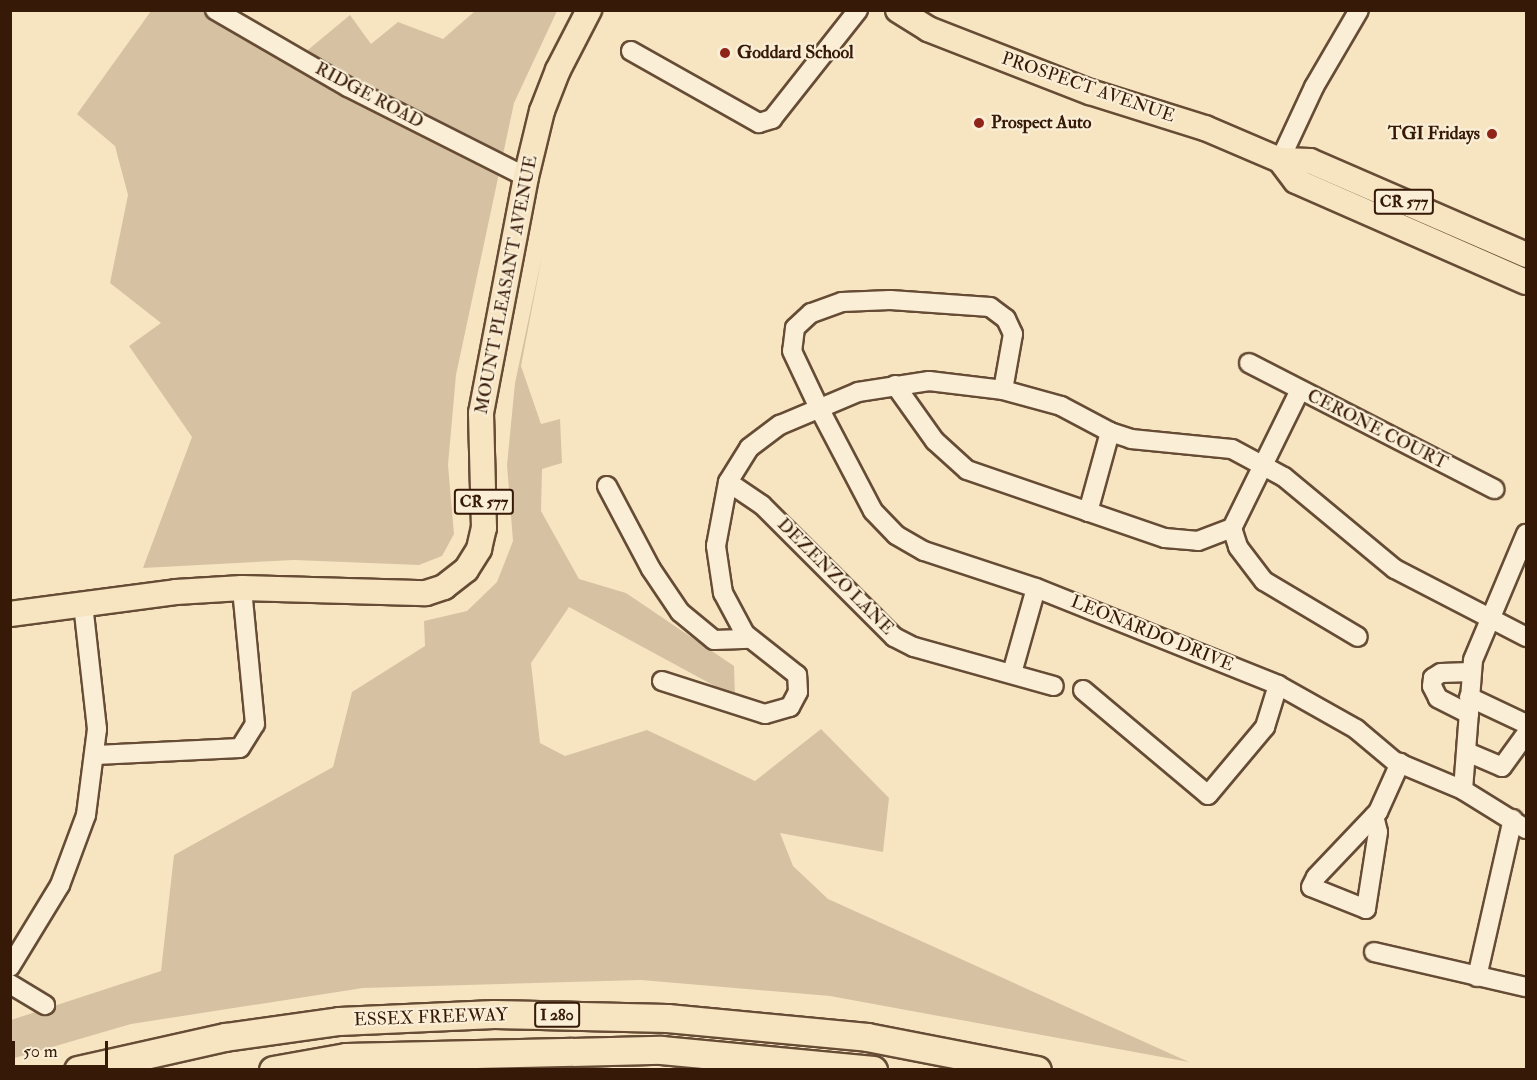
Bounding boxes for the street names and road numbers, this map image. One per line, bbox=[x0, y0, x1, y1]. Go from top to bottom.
street label: PROSPECT AVENUE bbox=[999, 48, 1177, 128]
street label: RIDGE ROAD bbox=[311, 58, 427, 134]
street label: MOUNT PLEASANT AVENUE bbox=[471, 154, 543, 416]
road number: CR 577 bbox=[1372, 189, 1436, 215]
street label: CERONE COURT bbox=[1303, 385, 1451, 475]
road number: CR 577 bbox=[452, 489, 516, 515]
street label: DEZENZO LANE bbox=[772, 514, 898, 640]
street label: LEONARDO DRIVE bbox=[1067, 591, 1237, 677]
road number: I 280 bbox=[533, 1002, 581, 1028]
street label: ESSEX FREEWAY bbox=[354, 1005, 508, 1031]

